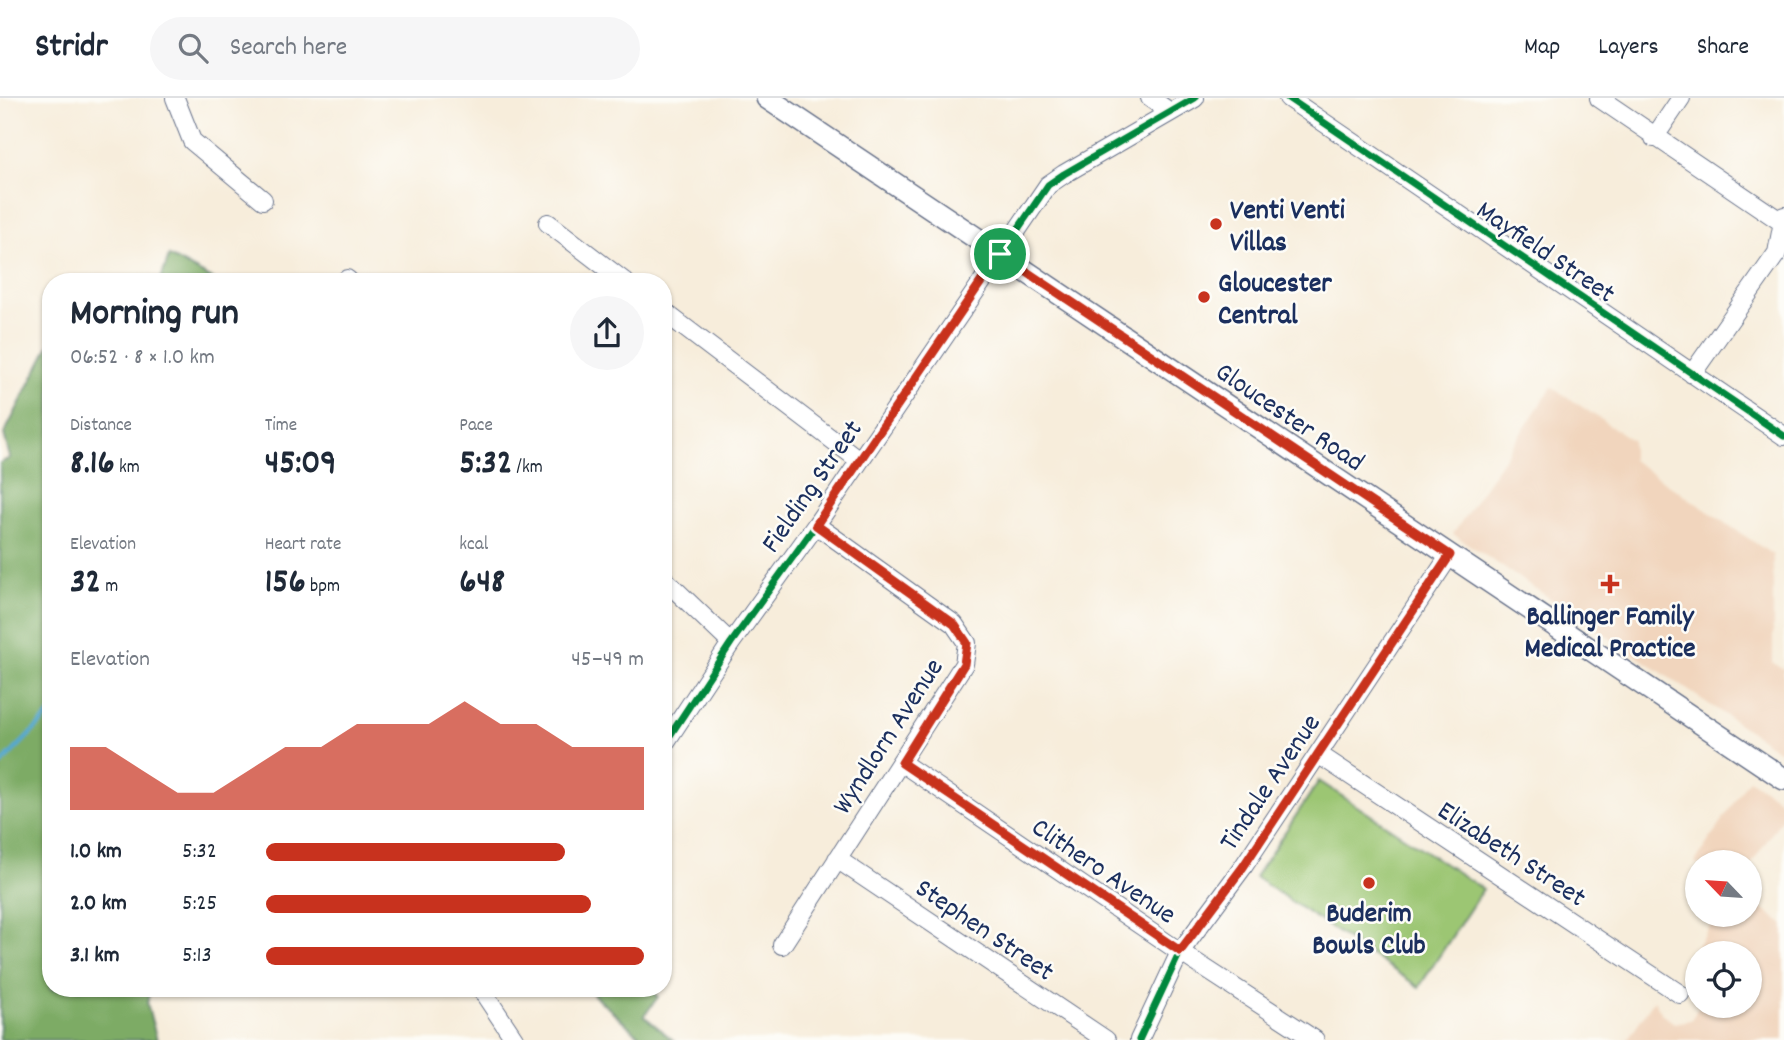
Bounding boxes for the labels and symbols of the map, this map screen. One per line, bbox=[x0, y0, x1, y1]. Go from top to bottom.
place label: Venti Venti Villas bbox=[1230, 193, 1345, 265]
street label: Mayfield Street bbox=[1467, 193, 1622, 316]
marker: Venti Venti Villas bbox=[1208, 216, 1224, 232]
pin bbox=[970, 224, 1030, 284]
place label: Gloucester Central bbox=[1218, 266, 1332, 338]
marker: Gloucester Central bbox=[1196, 289, 1212, 305]
street label: Gloucester Road bbox=[1206, 354, 1371, 484]
street label: Fielding Street bbox=[753, 413, 875, 563]
marker: Ballinger Family Medical Practice bbox=[1600, 574, 1620, 594]
place label: Ballinger Family Medical Practice bbox=[1525, 599, 1695, 671]
street label: Wyndlorn Avenue bbox=[825, 652, 956, 824]
street label: Tindale Avenue bbox=[1212, 707, 1333, 860]
street label: Elizabeth Street bbox=[1428, 793, 1593, 919]
street label: Clithero Avenue bbox=[1022, 810, 1183, 936]
north arrow bbox=[1685, 850, 1762, 928]
street label: Stephen Street bbox=[906, 871, 1061, 994]
marker: Buderim Bowls Club bbox=[1361, 875, 1377, 891]
place label: Buderim Bowls Club bbox=[1312, 896, 1426, 968]

